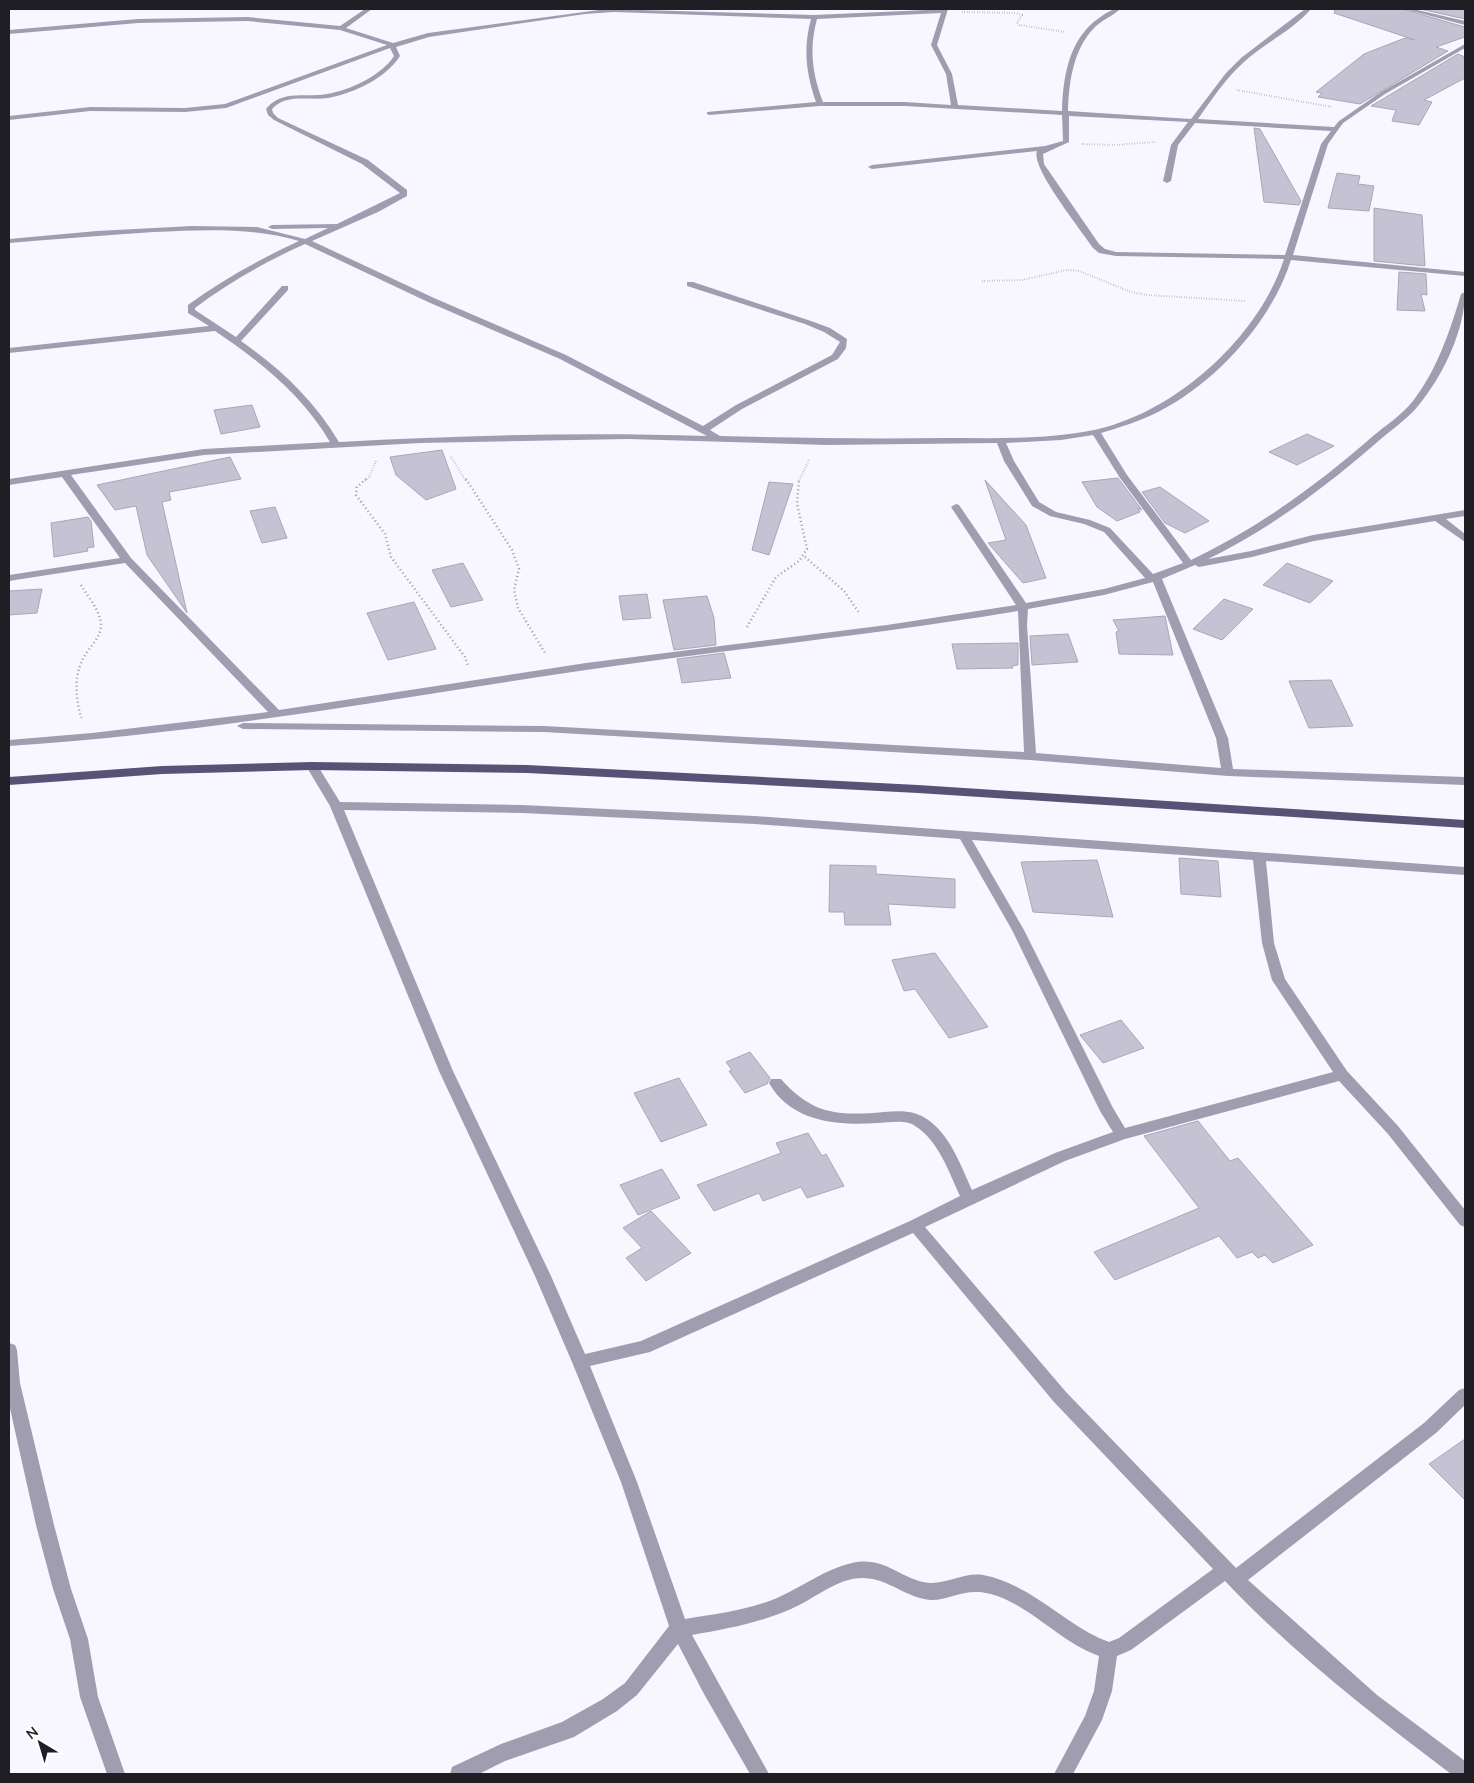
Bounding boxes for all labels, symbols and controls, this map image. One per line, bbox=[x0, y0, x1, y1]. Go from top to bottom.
north arrow bbox=[15, 1718, 65, 1768]
text: N bbox=[22, 1722, 42, 1744]

